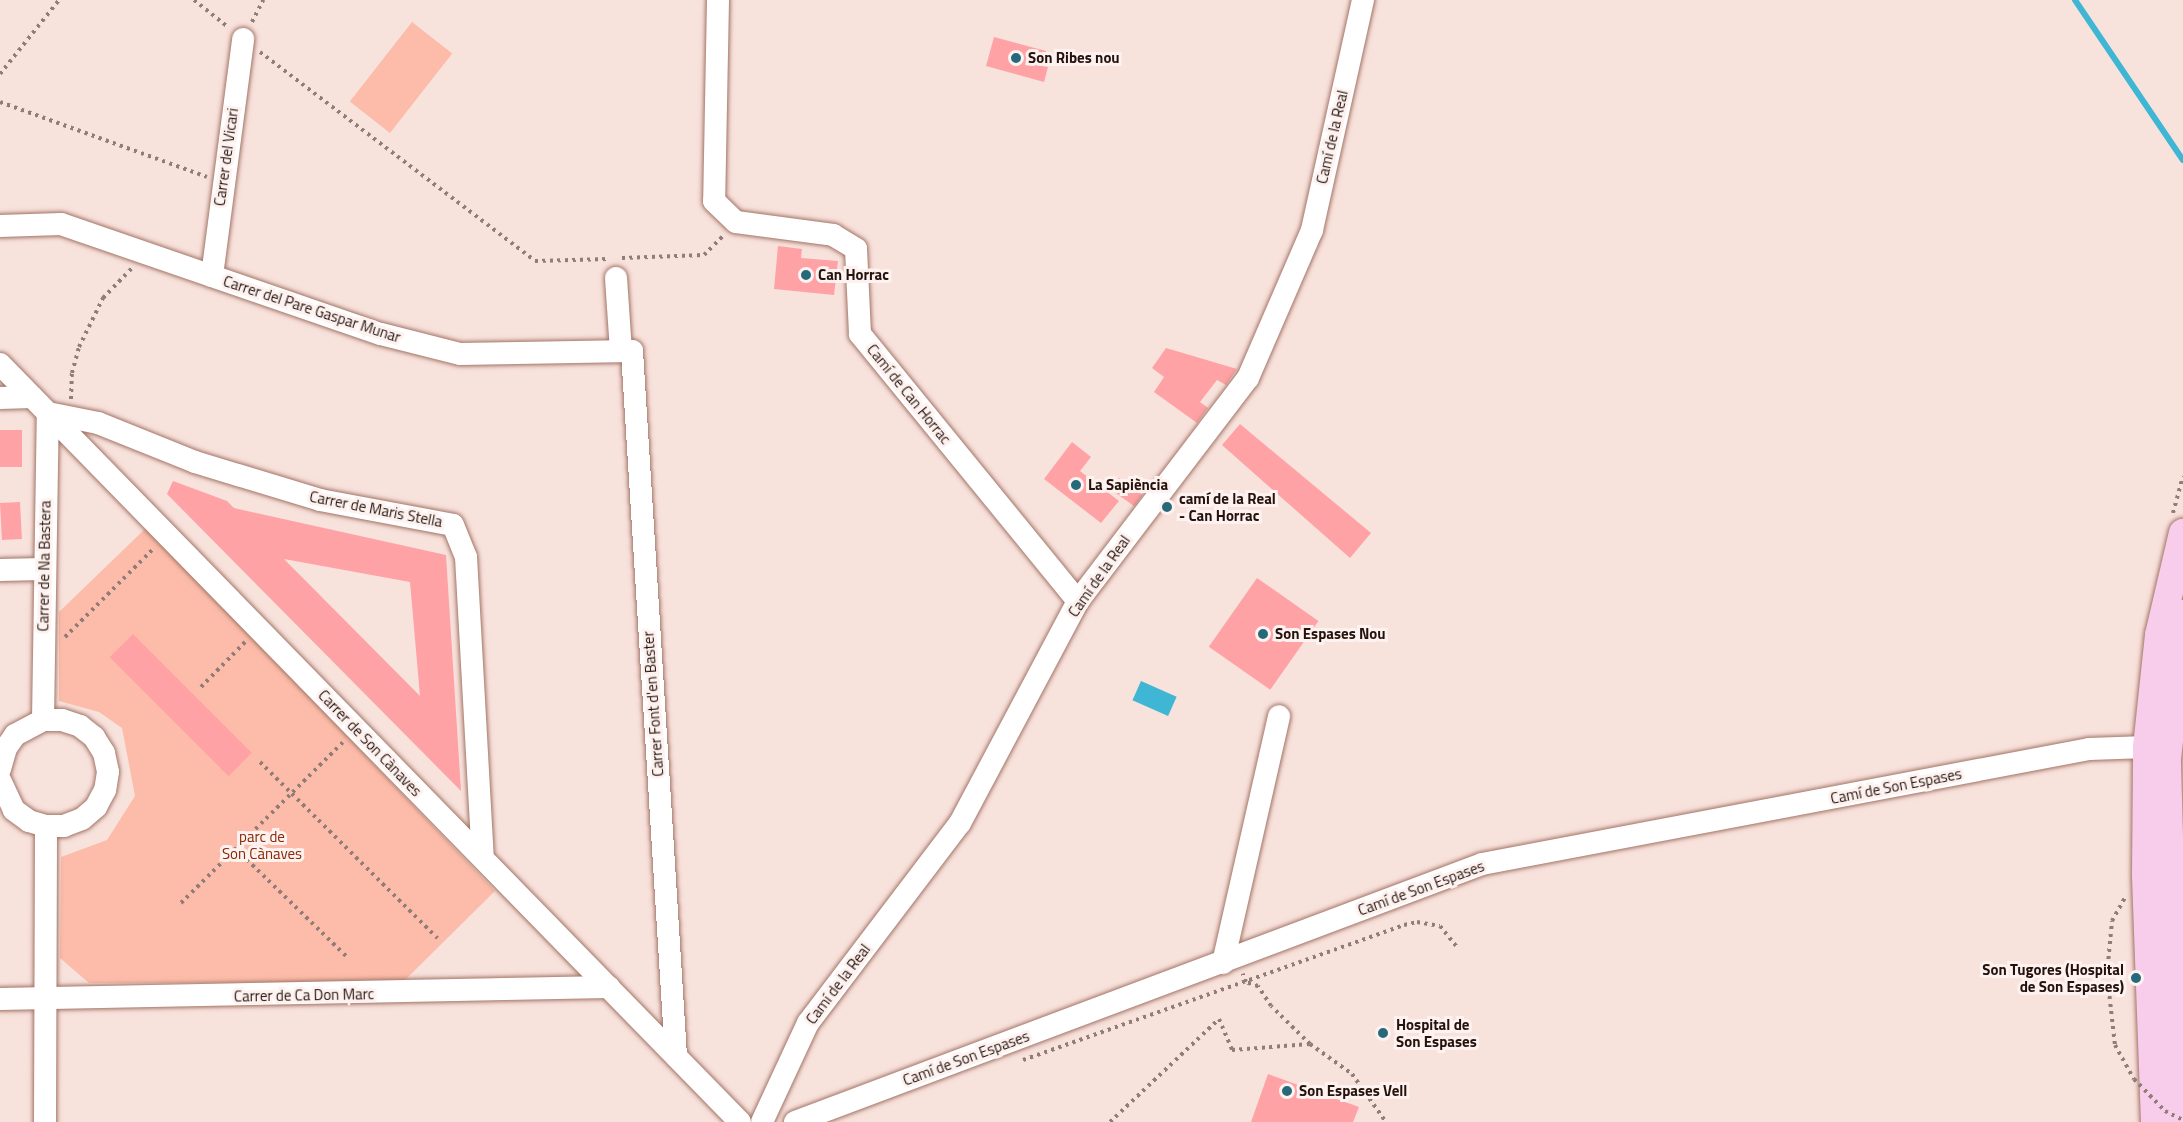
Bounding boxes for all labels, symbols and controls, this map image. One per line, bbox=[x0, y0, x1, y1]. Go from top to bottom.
place label: Son Ribes nou bbox=[1028, 49, 1120, 67]
marker: Son Ribes nou bbox=[1009, 51, 1023, 65]
street label: Camí de la Real bbox=[1312, 88, 1352, 186]
street label: Carrer del Vicari bbox=[210, 107, 242, 207]
place label: Can Horrac bbox=[818, 266, 889, 284]
marker: Can Horrac bbox=[799, 268, 813, 282]
street label: Carrer del Pare Gaspar Munar bbox=[221, 272, 403, 346]
street label: Camí de Can Horrac bbox=[863, 341, 955, 447]
place label: La Sapiència bbox=[1088, 476, 1168, 494]
marker: La Sapiència bbox=[1069, 478, 1083, 492]
street label: Carrer de Maris Stella bbox=[308, 487, 444, 531]
place label: camí de la Real - Can Horrac bbox=[1179, 489, 1276, 524]
street label: Carrer de Na Bastera bbox=[34, 500, 54, 632]
marker: camí de la Real - Can Horrac bbox=[1160, 500, 1174, 514]
street label: Camí de la Real bbox=[1064, 532, 1134, 620]
place label: Son Espases Nou bbox=[1275, 625, 1386, 643]
marker: Son Espases Nou bbox=[1256, 627, 1270, 641]
street label: Carrer Font d'en Baster bbox=[639, 631, 667, 777]
street label: Carrer de Son Cànaves bbox=[315, 686, 425, 800]
street label: Camí de Son Espases bbox=[1829, 764, 1963, 808]
park label: parc de Son Cànaves bbox=[222, 827, 302, 862]
street label: Camí de Son Espases bbox=[1355, 857, 1487, 919]
street label: Camí de la Real bbox=[802, 940, 874, 1028]
place label: Son Tugores (Hospital de Son Espases) bbox=[1982, 960, 2124, 995]
marker: Son Tugores (Hospital de Son Espases) bbox=[2129, 971, 2143, 985]
street label: Carrer de Ca Don Marc bbox=[234, 985, 374, 1005]
place label: Hospital de Son Espases bbox=[1396, 1015, 1477, 1050]
marker: Hospital de Son Espases bbox=[1374, 1024, 1392, 1042]
street label: Camí de Son Espases bbox=[900, 1027, 1032, 1089]
place label: Son Espases Vell bbox=[1299, 1082, 1407, 1100]
marker: Son Espases Vell bbox=[1280, 1084, 1294, 1098]

